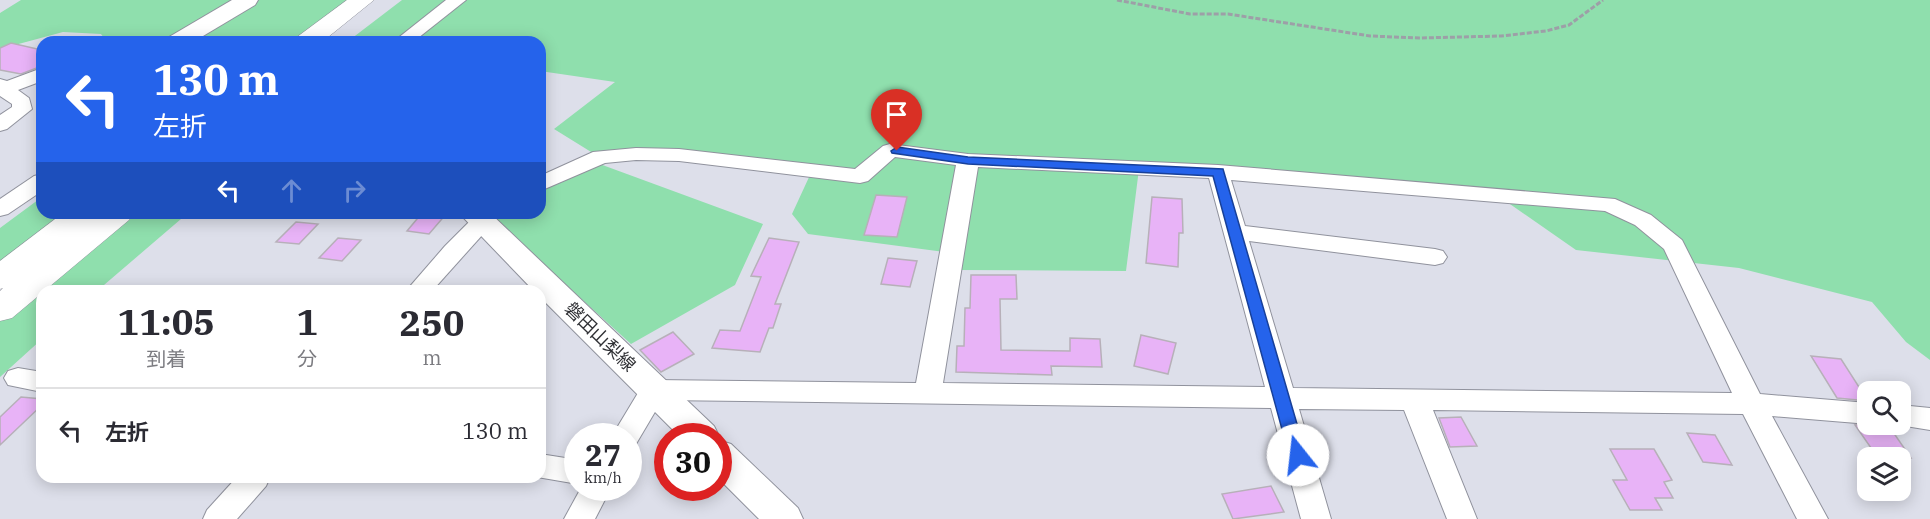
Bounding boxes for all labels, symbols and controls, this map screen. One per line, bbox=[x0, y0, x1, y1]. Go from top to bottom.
text: 130 m bbox=[153, 52, 279, 107]
icon: left bbox=[54, 60, 132, 138]
pin bbox=[871, 89, 922, 151]
icon: arrive bbox=[880, 98, 913, 131]
text: 左折 bbox=[153, 108, 207, 143]
icon: left bbox=[212, 174, 245, 207]
icon: ahead bbox=[275, 174, 308, 207]
icon: right bbox=[338, 174, 371, 207]
street label: 磐田山梨線 bbox=[560, 297, 641, 376]
text: 11:05 bbox=[118, 298, 215, 345]
text: 1 bbox=[296, 298, 318, 345]
text: 250 bbox=[400, 299, 464, 346]
text: m bbox=[422, 344, 442, 371]
text: 到着 bbox=[146, 345, 186, 372]
text: 分 bbox=[297, 345, 317, 372]
map controls bbox=[1857, 381, 1911, 501]
button: search bbox=[1857, 381, 1911, 435]
icon: left bbox=[54, 414, 87, 447]
text: 130 m bbox=[462, 416, 528, 445]
text: 左折 bbox=[105, 417, 149, 446]
speed limit sign: 30 bbox=[654, 423, 732, 501]
position arrow bbox=[1266, 423, 1330, 487]
text: 27 bbox=[585, 435, 621, 474]
button: layers bbox=[1857, 447, 1911, 501]
text: km/h bbox=[584, 468, 622, 487]

